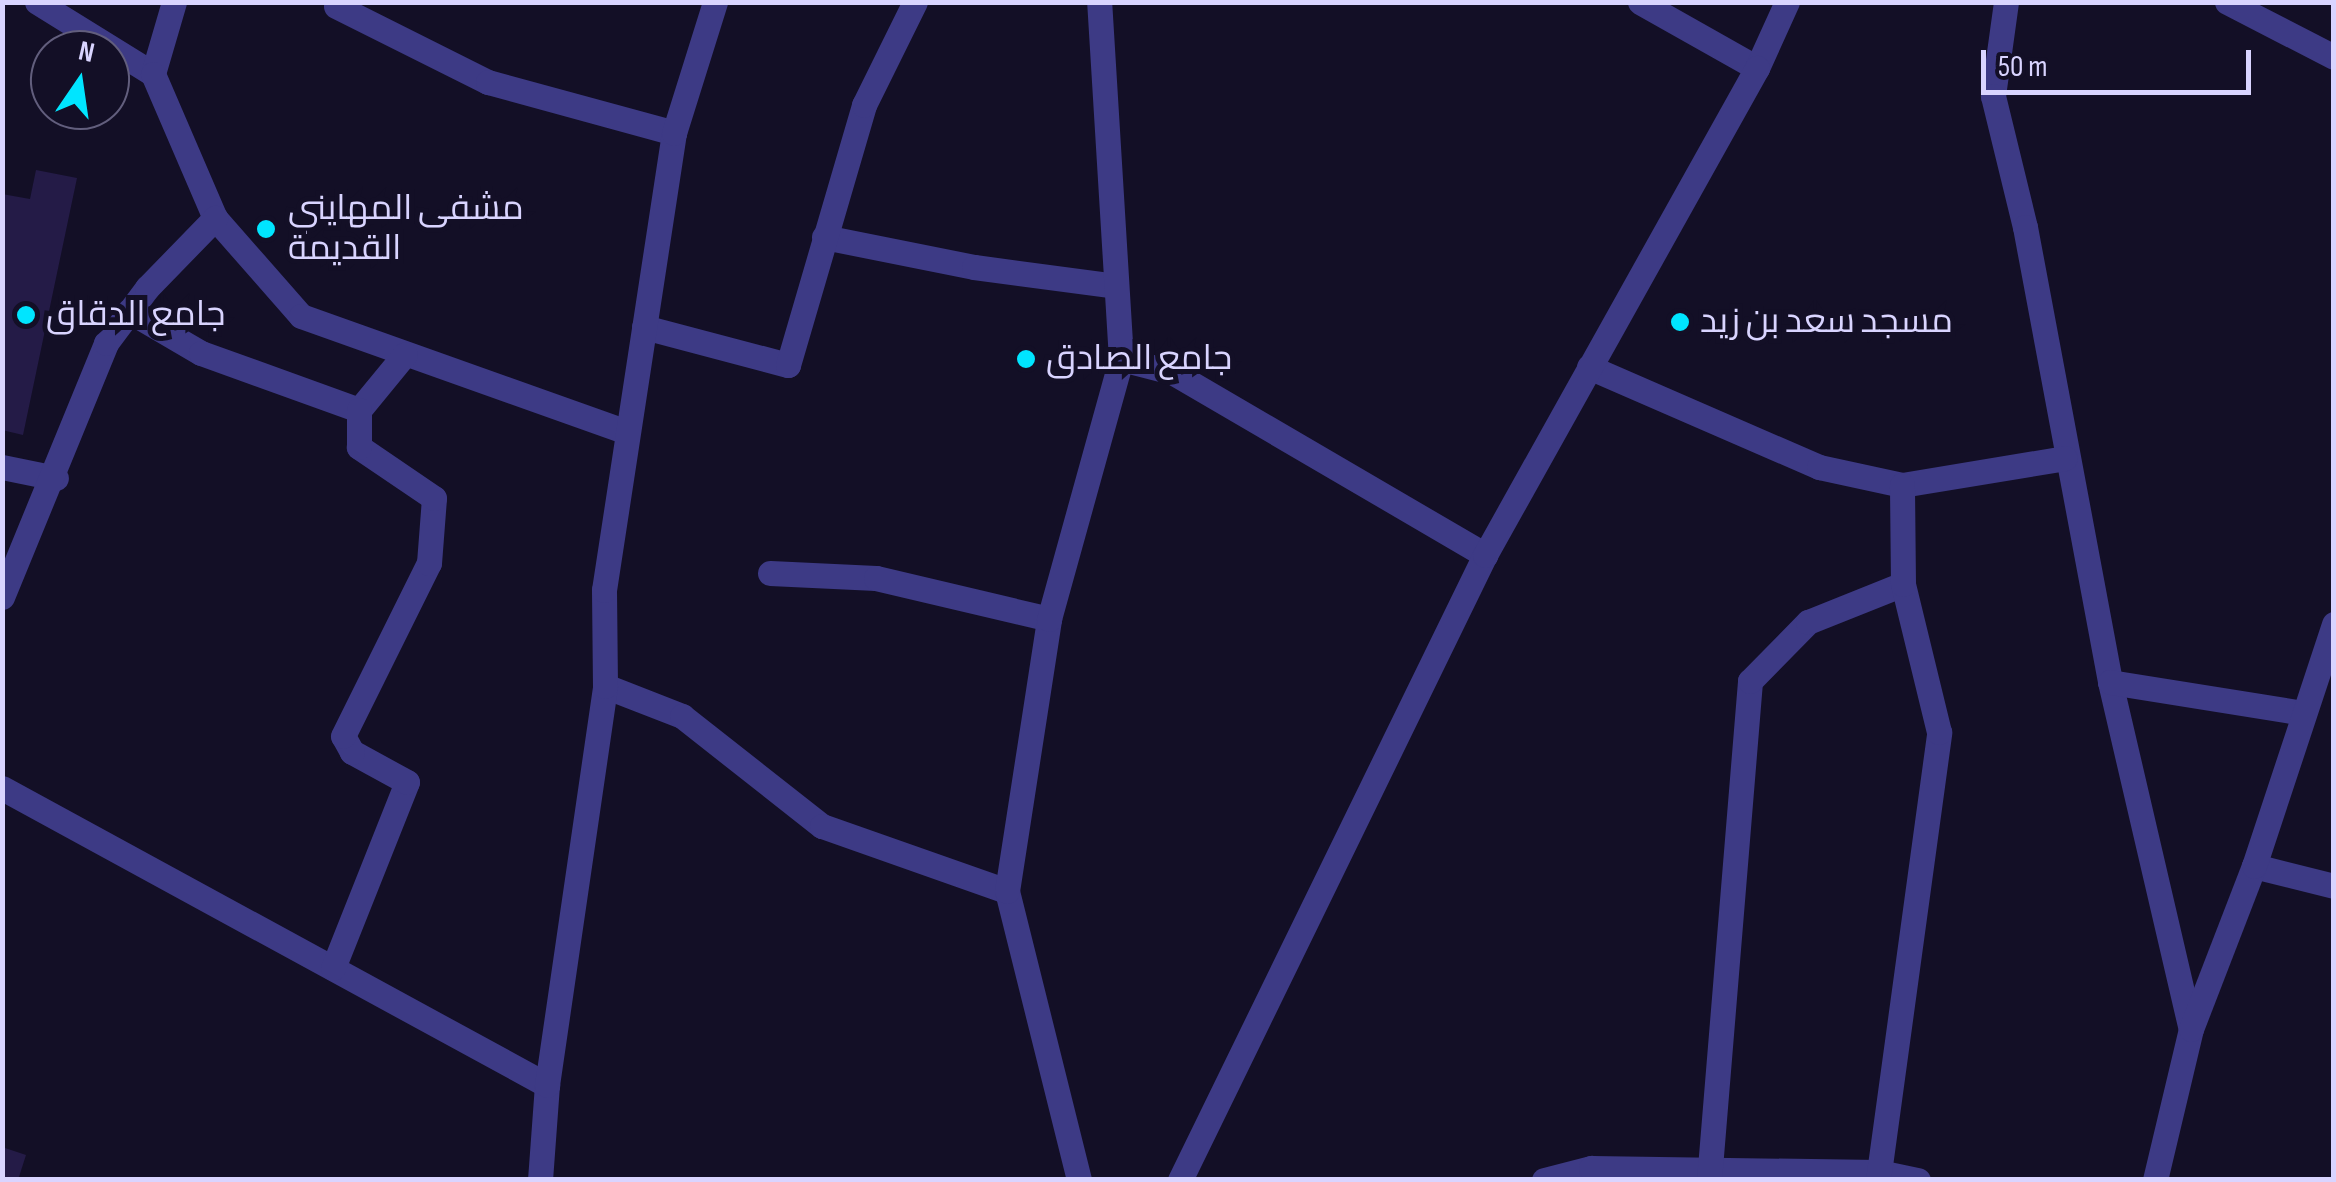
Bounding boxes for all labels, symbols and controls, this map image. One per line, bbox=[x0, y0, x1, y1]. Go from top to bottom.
north arrow bbox=[30, 30, 130, 130]
scale bar bbox=[1986, 30, 2256, 92]
text: N bbox=[75, 34, 97, 70]
text: 50 m bbox=[1998, 49, 2047, 85]
place label: مشفى المهايني القديمة bbox=[288, 188, 524, 270]
marker: مشفى المهايني القديمة bbox=[253, 216, 279, 242]
place label: جامع الدقاق bbox=[46, 294, 225, 336]
place label: مسجد سعد بن زيد bbox=[1700, 301, 1953, 343]
marker: جامع الدقاق bbox=[15, 304, 37, 326]
marker: مسجد سعد بن زيد bbox=[1669, 311, 1691, 333]
place label: جامع الصادق bbox=[1046, 338, 1232, 380]
marker: جامع الصادق bbox=[1015, 348, 1037, 370]

